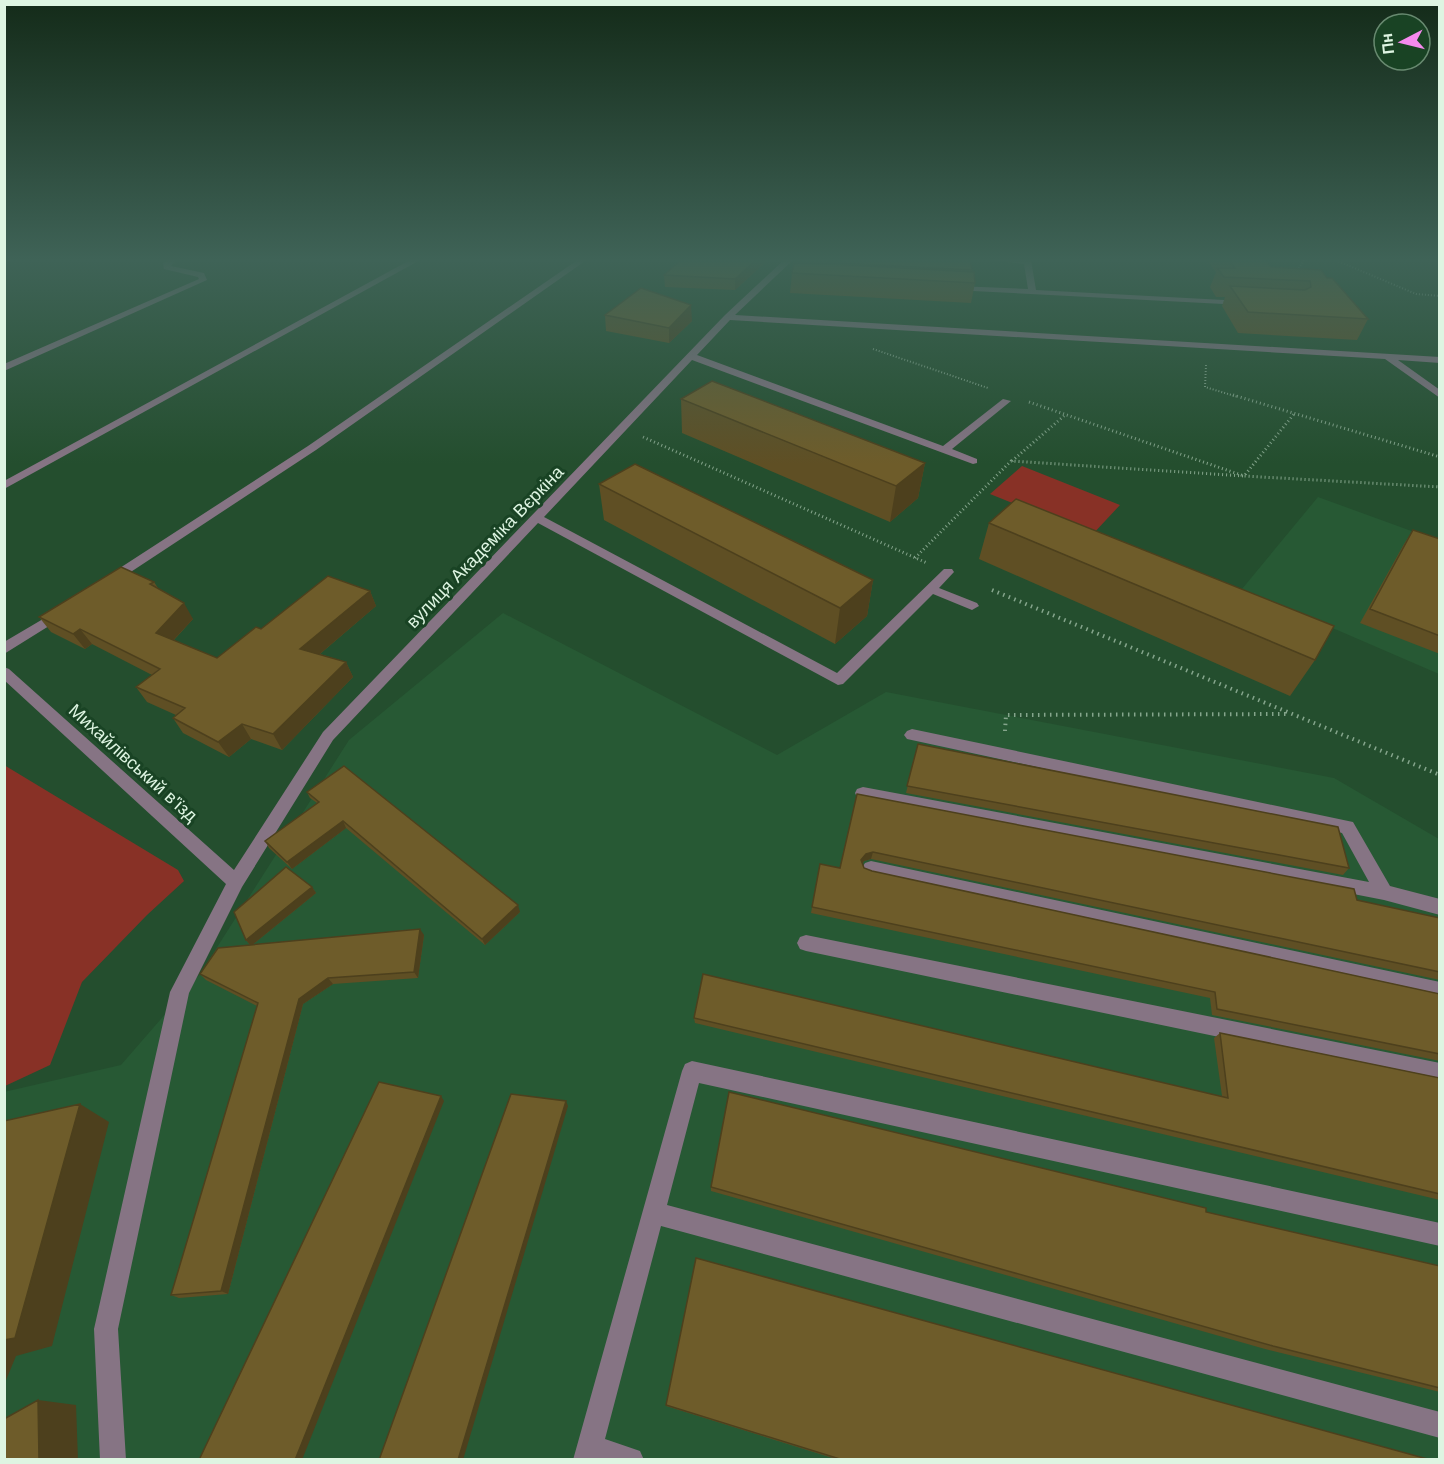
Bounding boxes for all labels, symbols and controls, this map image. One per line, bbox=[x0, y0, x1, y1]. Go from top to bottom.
north arrow bbox=[1372, 12, 1432, 72]
text: Пн bbox=[1378, 32, 1397, 55]
street label: вулиця Академіка Вєркіна bbox=[402, 461, 568, 632]
street label: Михайлівський в'їзд bbox=[65, 700, 202, 826]

